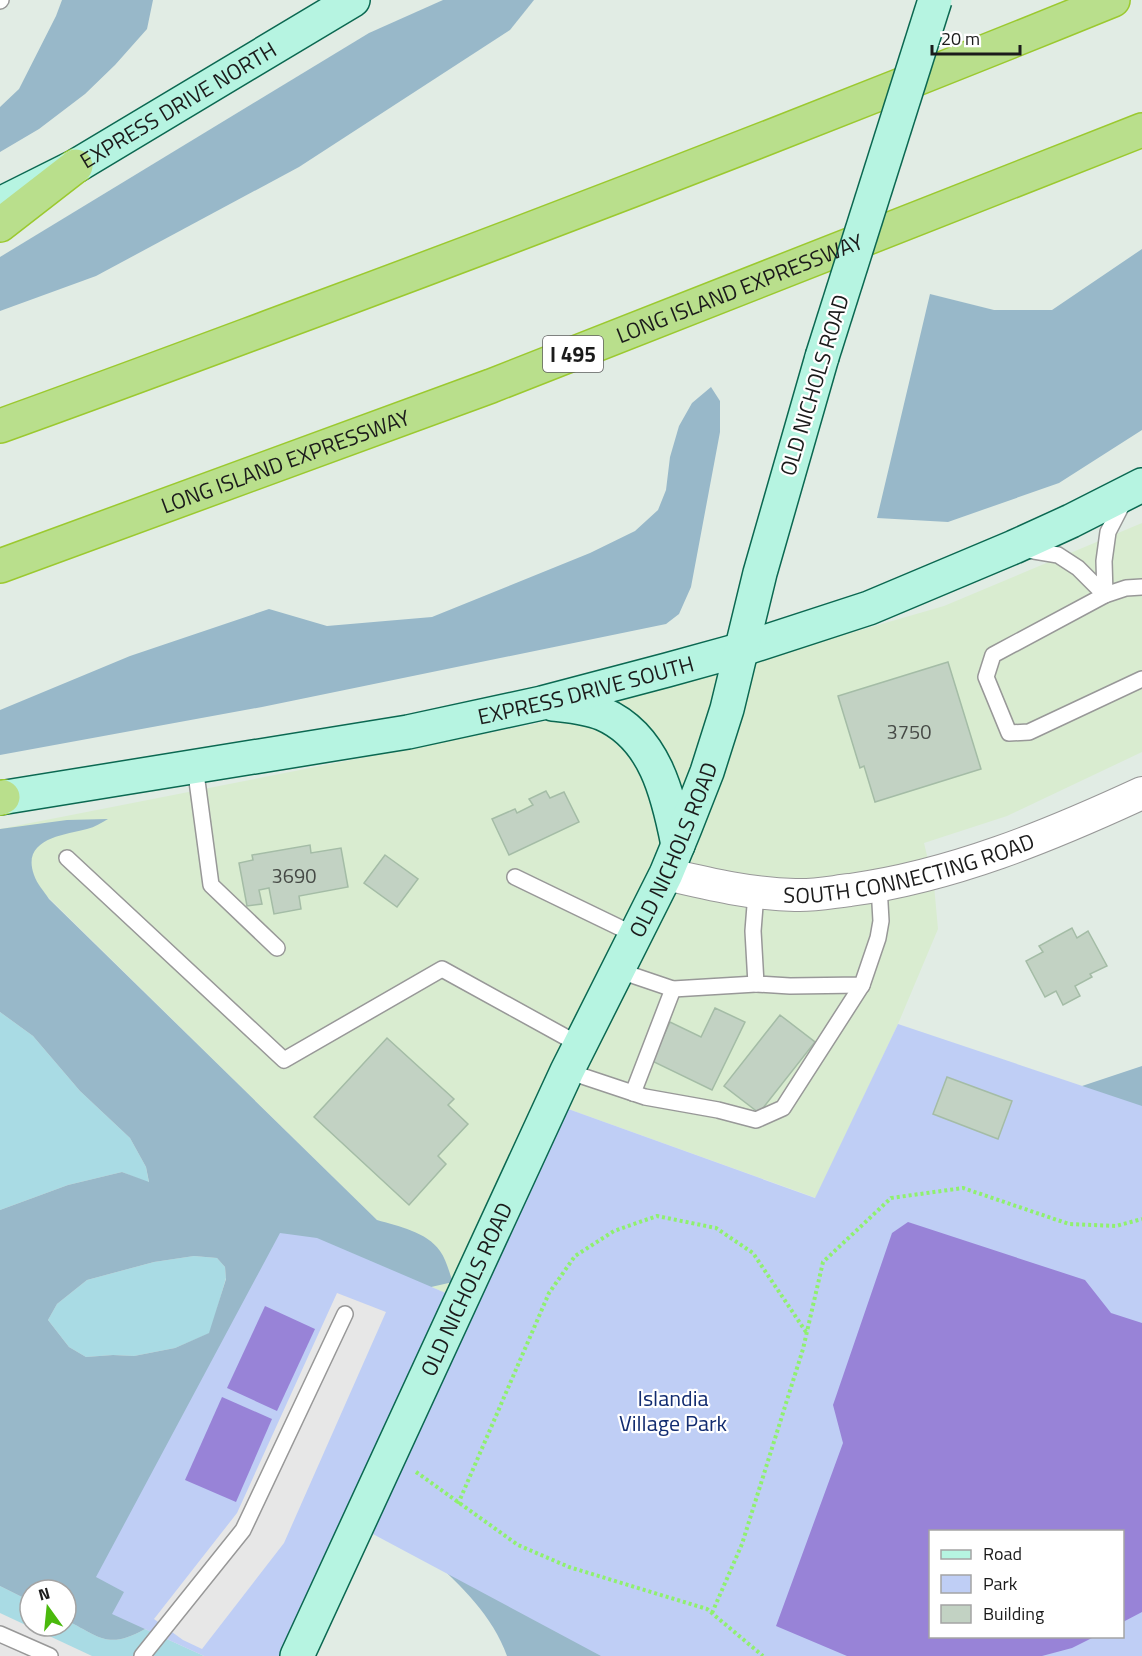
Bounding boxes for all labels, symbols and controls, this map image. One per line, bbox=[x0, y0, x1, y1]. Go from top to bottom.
scale bar bbox=[932, 18, 1020, 56]
text: 20 m bbox=[941, 25, 980, 52]
street label: EXPRESS DRIVE NORTH bbox=[73, 33, 283, 177]
street label: LONG ISLAND EXPRESSWAY bbox=[611, 224, 868, 352]
street label: OLD NICHOLS ROAD bbox=[770, 290, 858, 480]
road number: I 495 bbox=[543, 336, 603, 372]
street label: LONG ISLAND EXPRESSWAY bbox=[156, 400, 415, 523]
street label: EXPRESS DRIVE SOUTH bbox=[474, 646, 698, 733]
house number: 3750 bbox=[887, 716, 931, 747]
street label: OLD NICHOLS ROAD bbox=[620, 758, 726, 943]
street label: SOUTH CONNECTING ROAD bbox=[783, 824, 1039, 912]
house number: 3690 bbox=[272, 860, 316, 891]
street label: OLD NICHOLS ROAD bbox=[411, 1197, 521, 1382]
park label: Islandia Village Park bbox=[619, 1381, 728, 1440]
legend bbox=[929, 1530, 1124, 1638]
text: Road bbox=[983, 1540, 1022, 1567]
text: Park bbox=[983, 1570, 1018, 1597]
north arrow bbox=[18, 1578, 78, 1638]
text: N bbox=[36, 1580, 53, 1607]
text: Building bbox=[983, 1600, 1044, 1627]

